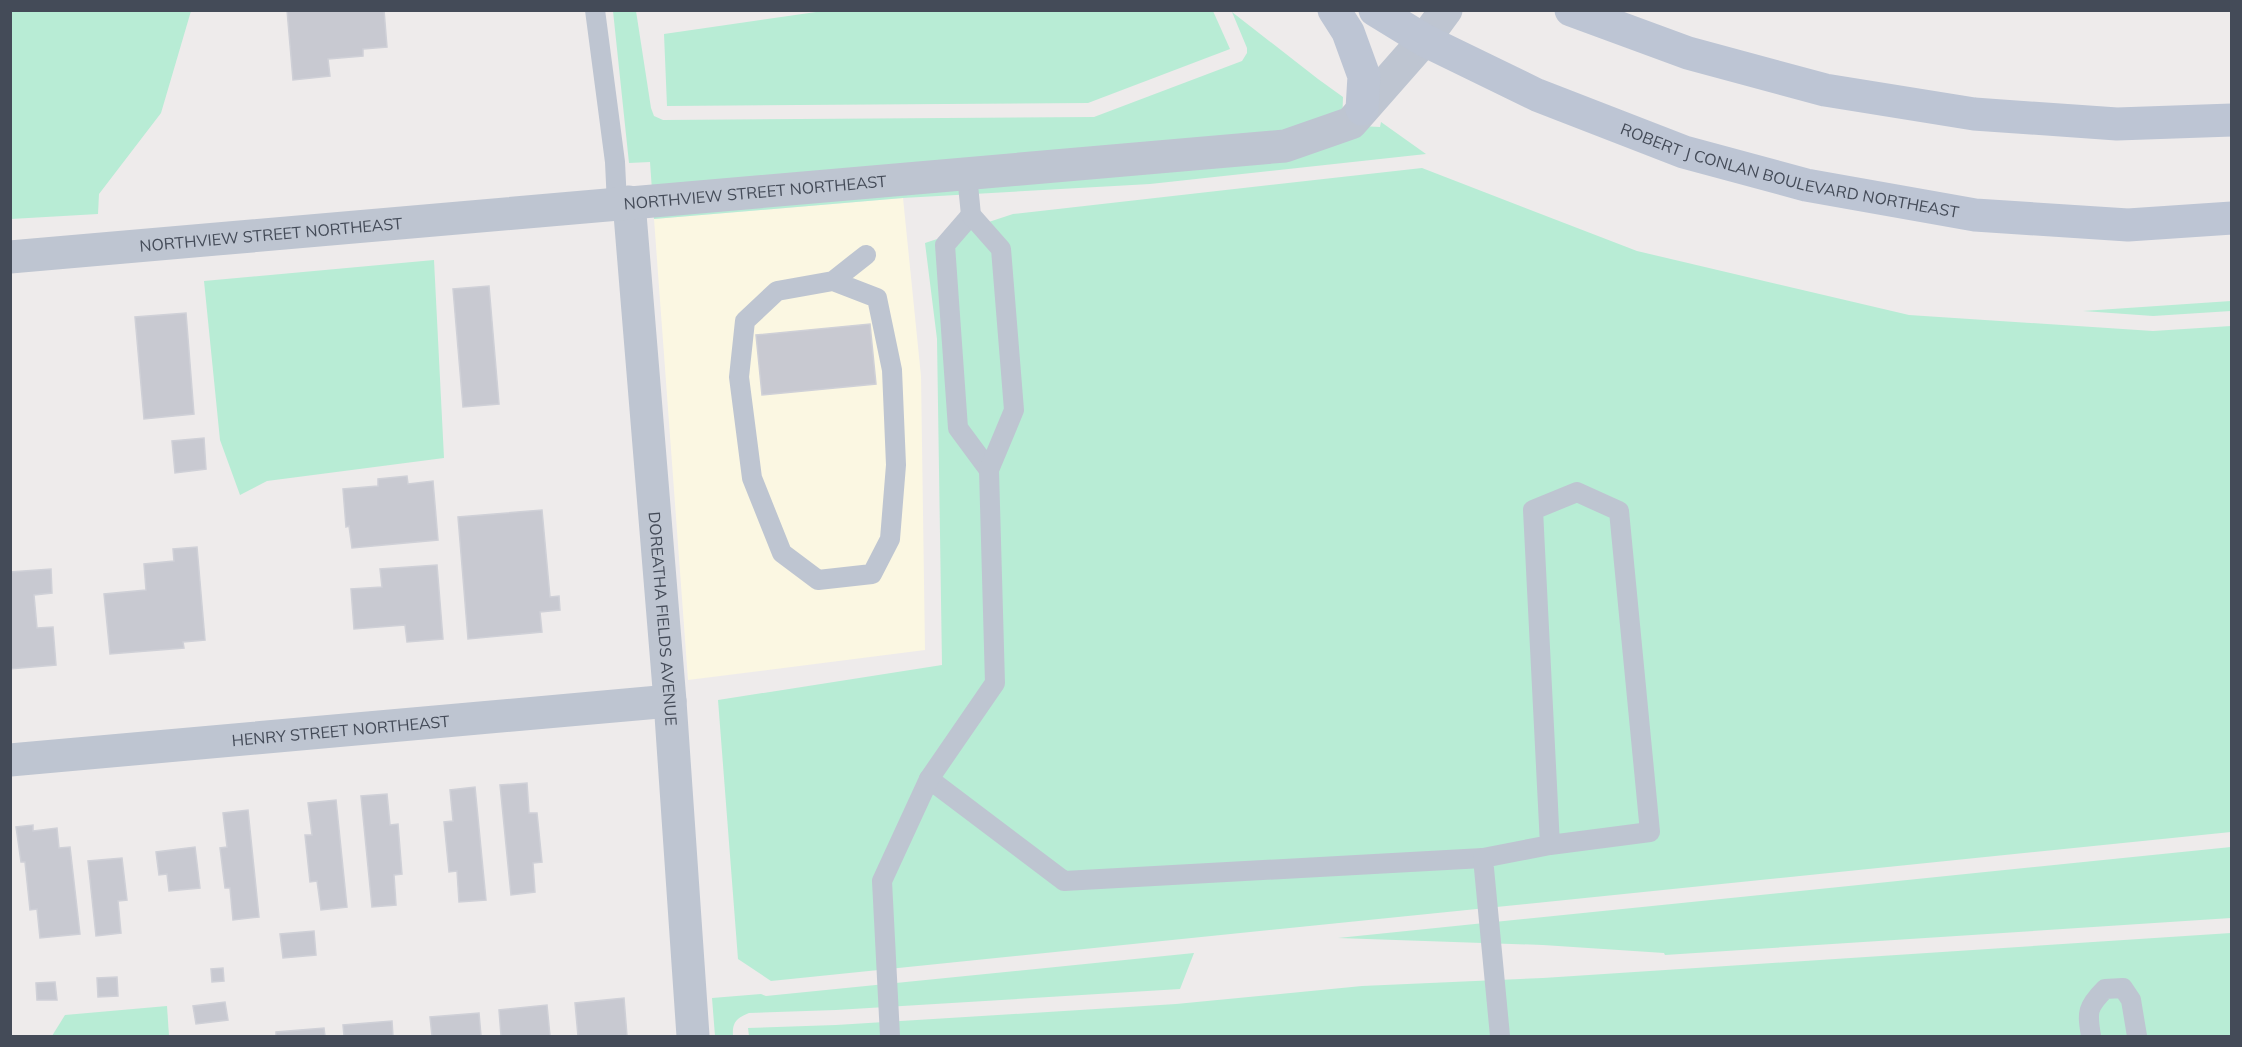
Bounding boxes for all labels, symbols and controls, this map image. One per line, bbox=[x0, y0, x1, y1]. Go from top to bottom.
street label: ROBERT J CONLAN BOULEVARD NORTHEAST bbox=[1618, 118, 1961, 222]
street label: NORTHVIEW STREET NORTHEAST bbox=[623, 171, 888, 214]
street label: NORTHVIEW STREET NORTHEAST bbox=[139, 213, 404, 256]
street label: DOREATHA FIELDS AVENUE bbox=[644, 511, 682, 726]
street label: HENRY STREET NORTHEAST bbox=[231, 711, 451, 750]

